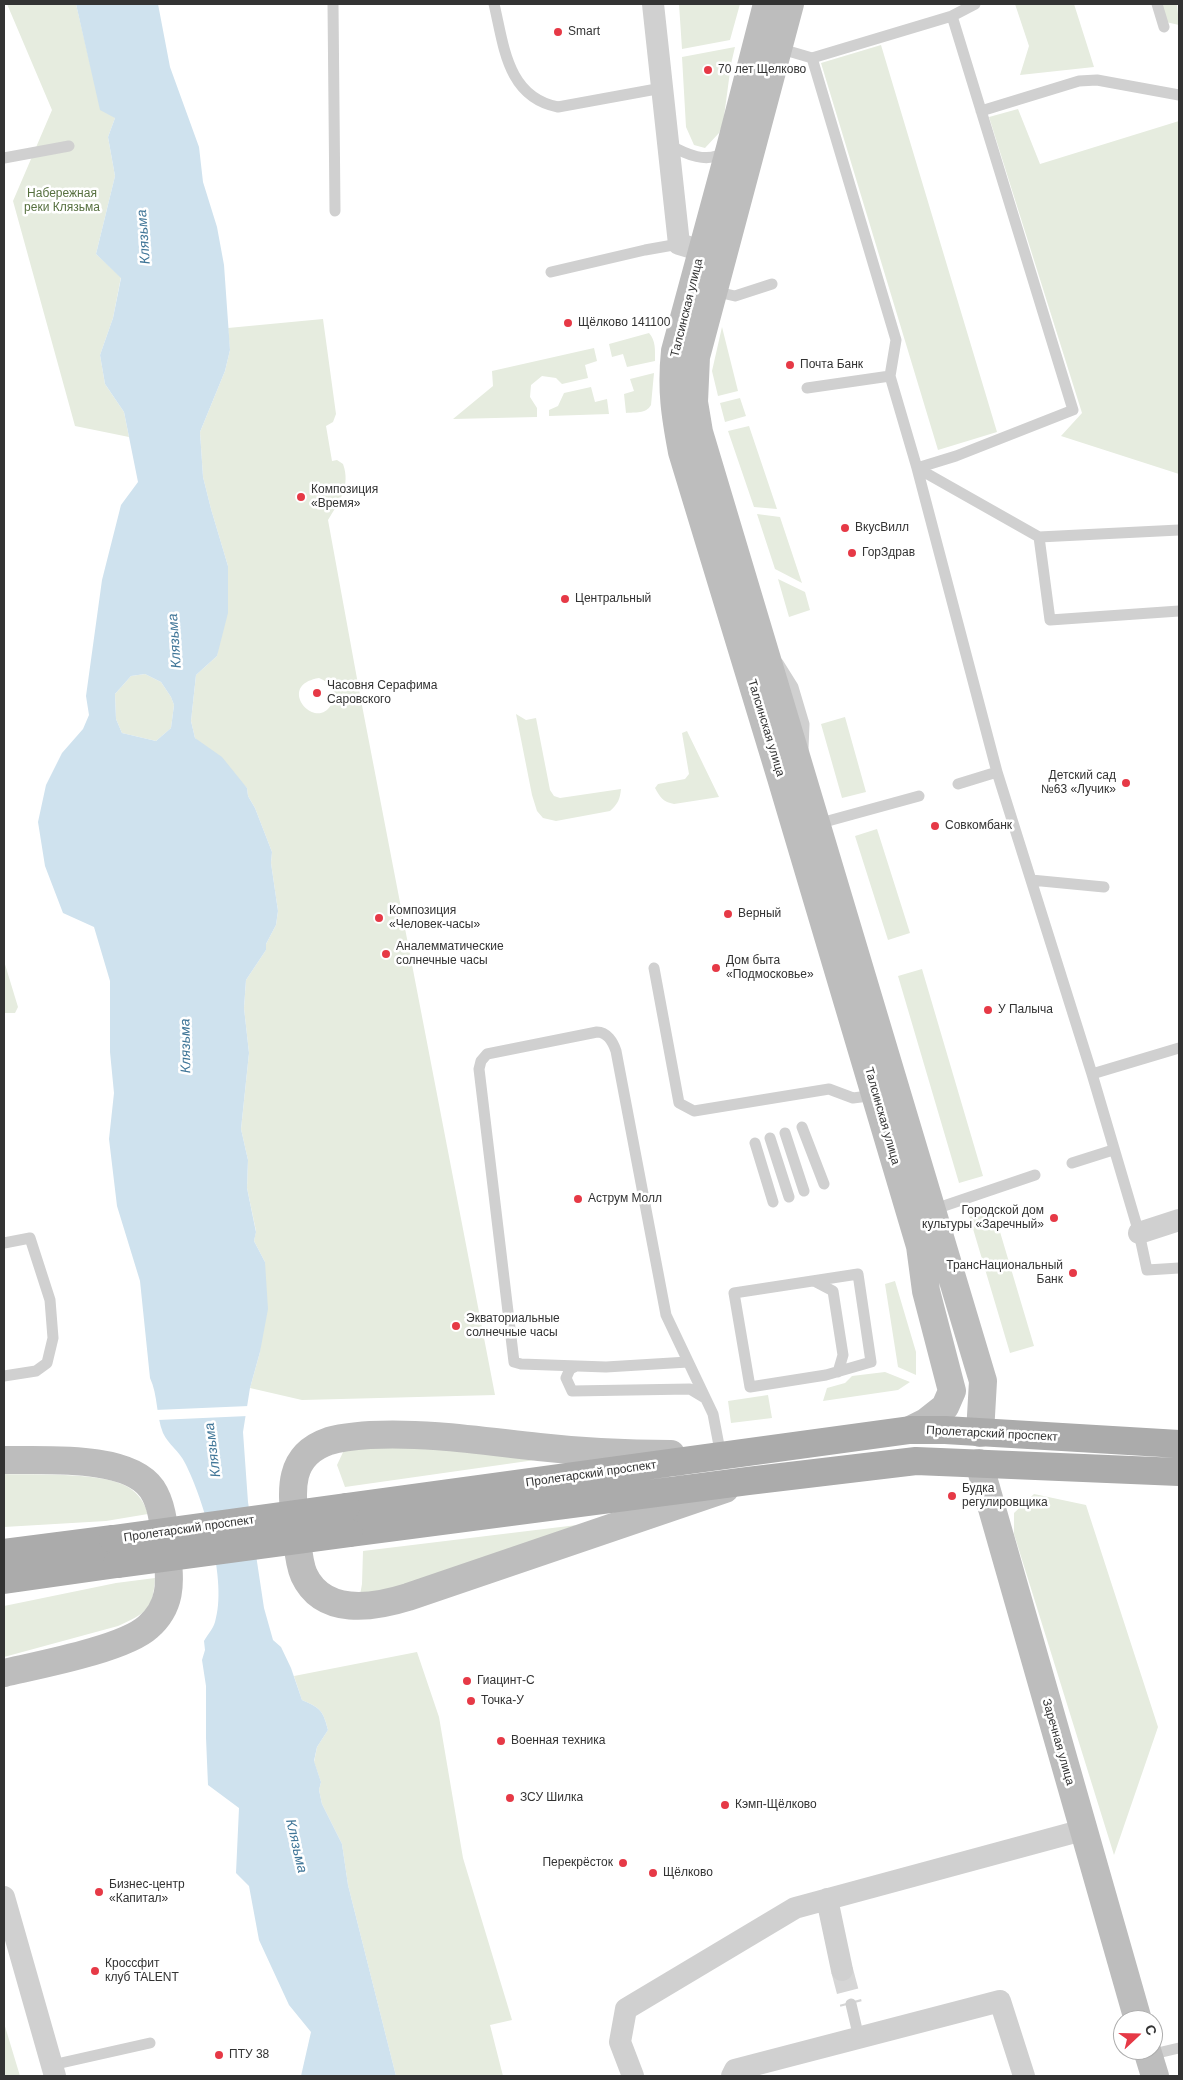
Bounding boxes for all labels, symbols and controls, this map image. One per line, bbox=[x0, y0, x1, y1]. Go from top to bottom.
place label: Smart bbox=[568, 25, 600, 39]
marker: Smart bbox=[552, 26, 564, 38]
place label: 70 лет Щелково bbox=[718, 63, 806, 77]
marker: 70 лет Щелково bbox=[702, 64, 714, 76]
park label: Набережная реки Клязьма bbox=[24, 187, 100, 215]
water label: Клязьма bbox=[134, 209, 154, 265]
street label: Талсинская улица bbox=[668, 257, 706, 359]
place label: Щёлково 141100 bbox=[578, 316, 670, 330]
marker: Щёлково 141100 bbox=[562, 317, 574, 329]
place label: Почта Банк bbox=[800, 358, 863, 372]
marker: Почта Банк bbox=[784, 359, 796, 371]
place label: Композиция «Время» bbox=[311, 483, 378, 511]
marker: Композиция «Время» bbox=[295, 491, 307, 503]
place label: ВкусВилл bbox=[855, 521, 909, 535]
marker: ВкусВилл bbox=[839, 522, 851, 534]
place label: ГорЗдрав bbox=[862, 546, 915, 560]
marker: ГорЗдрав bbox=[846, 547, 858, 559]
place label: Центральный bbox=[575, 592, 651, 606]
marker: Центральный bbox=[559, 593, 571, 605]
water label: Клязьма bbox=[165, 613, 185, 669]
street label: Талсинская улица bbox=[744, 678, 788, 778]
place label: Часовня Серафима Саровского bbox=[327, 679, 438, 707]
marker: Часовня Серафима Саровского bbox=[311, 687, 323, 699]
place label: Детский сад №63 «Лучик» bbox=[1041, 769, 1116, 797]
marker: Детский сад №63 «Лучик» bbox=[1120, 777, 1132, 789]
place label: Совкомбанк bbox=[945, 819, 1012, 833]
marker: Совкомбанк bbox=[929, 820, 941, 832]
place label: Композиция «Человек-часы» bbox=[389, 904, 480, 932]
place label: Верный bbox=[738, 907, 781, 921]
marker: Верный bbox=[722, 908, 734, 920]
marker: Композиция «Человек-часы» bbox=[373, 912, 385, 924]
place label: Аналемматические солнечные часы bbox=[396, 940, 504, 968]
marker: Аналемматические солнечные часы bbox=[380, 948, 392, 960]
place label: Дом быта «Подмосковье» bbox=[726, 954, 814, 982]
marker: Дом быта «Подмосковье» bbox=[710, 962, 722, 974]
place label: У Палыча bbox=[998, 1003, 1053, 1017]
marker: У Палыча bbox=[982, 1004, 994, 1016]
water label: Клязьма bbox=[177, 1018, 195, 1074]
street label: Талсинская улица bbox=[861, 1066, 903, 1166]
place label: Аструм Молл bbox=[588, 1192, 662, 1206]
marker: Аструм Молл bbox=[572, 1193, 584, 1205]
place label: Городской дом культуры «Заречный» bbox=[922, 1204, 1044, 1232]
marker: Городской дом культуры «Заречный» bbox=[1048, 1212, 1060, 1224]
place label: ТрансНациональный Банк bbox=[946, 1259, 1063, 1287]
marker: ТрансНациональный Банк bbox=[1067, 1267, 1079, 1279]
place label: Экваториальные солнечные часы bbox=[466, 1312, 560, 1340]
marker: Экваториальные солнечные часы bbox=[450, 1320, 462, 1332]
water label: Клязьма bbox=[201, 1422, 225, 1478]
street label: Пролетарский проспект bbox=[926, 1423, 1058, 1445]
street label: Пролетарский проспект bbox=[525, 1458, 657, 1490]
place label: Будка регулировщика bbox=[962, 1482, 1048, 1510]
marker: Будка регулировщика bbox=[946, 1490, 958, 1502]
street label: Пролетарский проспект bbox=[123, 1513, 255, 1545]
place label: Гиацинт-С bbox=[477, 1674, 535, 1688]
marker: Гиацинт-С bbox=[461, 1675, 473, 1687]
place label: Точка-У bbox=[481, 1694, 524, 1708]
marker: Точка-У bbox=[465, 1695, 477, 1707]
street label: Заречная улица bbox=[1039, 1697, 1077, 1787]
place label: Военная техника bbox=[511, 1734, 605, 1748]
marker: Военная техника bbox=[495, 1735, 507, 1747]
place label: ЗСУ Шилка bbox=[520, 1791, 583, 1805]
marker: ЗСУ Шилка bbox=[504, 1792, 516, 1804]
place label: Кэмп-Щёлково bbox=[735, 1798, 817, 1812]
marker: Кэмп-Щёлково bbox=[719, 1799, 731, 1811]
water label: Клязьма bbox=[282, 1817, 310, 1875]
place label: Перекрёсток bbox=[542, 1856, 613, 1870]
marker: Перекрёсток bbox=[617, 1857, 629, 1869]
place label: Щёлково bbox=[663, 1866, 713, 1880]
marker: Щёлково bbox=[647, 1867, 659, 1879]
place label: Бизнес-центр «Капитал» bbox=[109, 1878, 185, 1906]
marker: Бизнес-центр «Капитал» bbox=[93, 1886, 105, 1898]
place label: Кроссфит клуб TALENT bbox=[105, 1957, 179, 1985]
marker: Кроссфит клуб TALENT bbox=[89, 1965, 101, 1977]
north arrow bbox=[1113, 2010, 1163, 2060]
text: С bbox=[1142, 2022, 1160, 2038]
place label: ПТУ 38 bbox=[229, 2048, 269, 2062]
marker: ПТУ 38 bbox=[213, 2049, 225, 2061]

